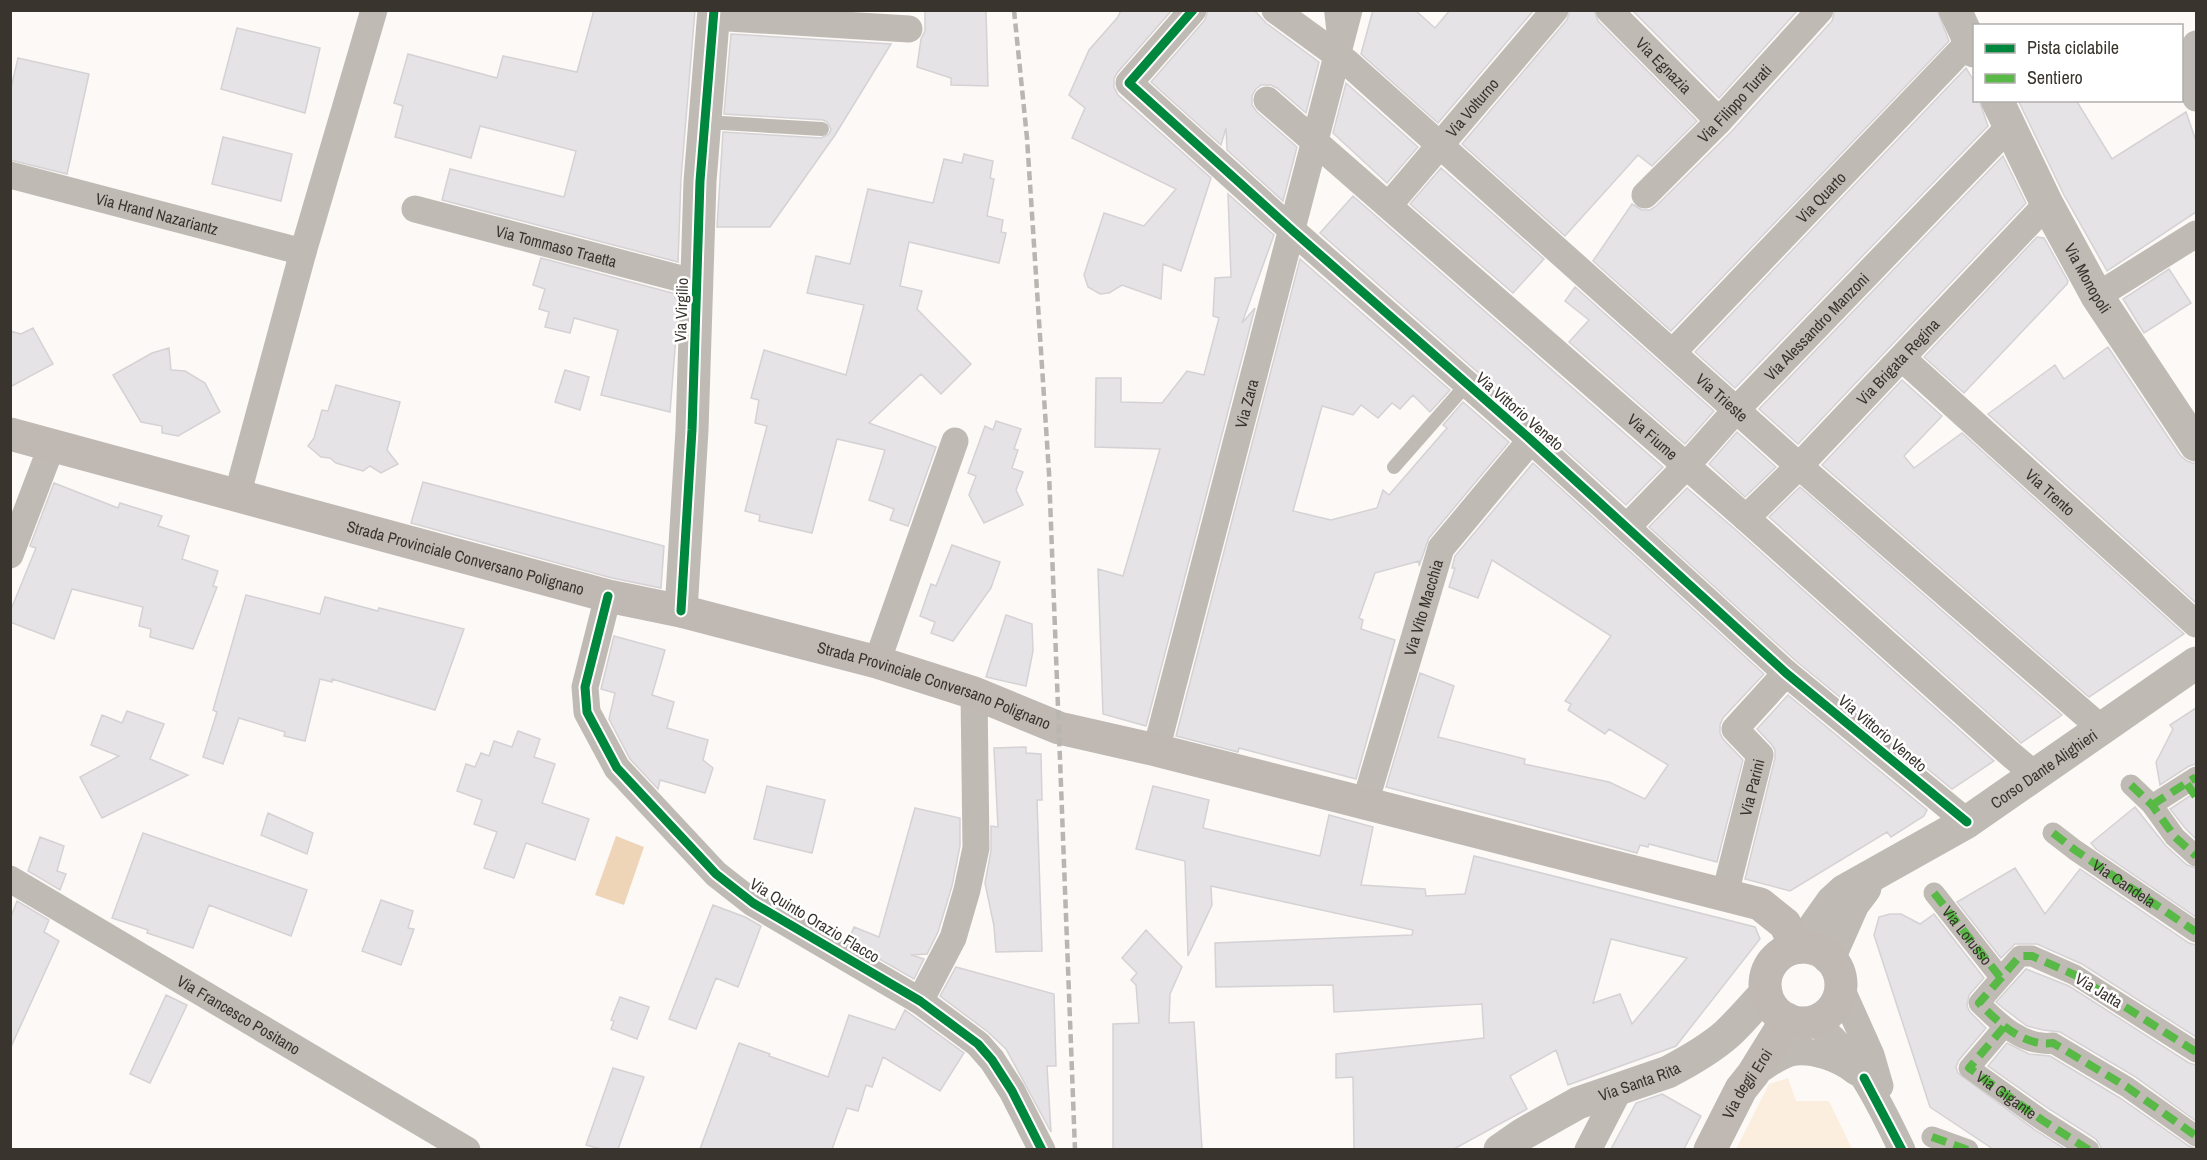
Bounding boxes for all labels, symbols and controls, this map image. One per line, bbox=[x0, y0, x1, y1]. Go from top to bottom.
legend bbox=[1973, 24, 2183, 102]
street label: Via Egnazia bbox=[1631, 32, 1697, 99]
text: Pista ciclabile bbox=[2027, 35, 2119, 60]
street label: Via Filippo Turati bbox=[1692, 59, 1776, 148]
text: Sentiero bbox=[2027, 65, 2083, 90]
street label: Via Volturno bbox=[1440, 73, 1503, 142]
street label: Via Quarto bbox=[1791, 167, 1851, 228]
street label: Via Hrand Nazariantz bbox=[93, 187, 221, 240]
street label: Via Tommaso Traetta bbox=[493, 220, 620, 273]
street label: Via Monopoli bbox=[2059, 239, 2116, 317]
street label: Via Alessandro Manzoni bbox=[1759, 268, 1874, 385]
street label: Via Virgilio bbox=[669, 277, 693, 343]
street label: Via Brigata Regina bbox=[1852, 313, 1945, 410]
street label: Via Vittorio Veneto bbox=[1471, 367, 1569, 455]
street label: Via Trieste bbox=[1691, 368, 1753, 427]
street label: Via Zara bbox=[1229, 376, 1263, 431]
street label: Via Fiume bbox=[1623, 409, 1683, 465]
street label: Via Trento bbox=[2021, 464, 2080, 521]
street label: Strada Provinciale Conversano Polignano bbox=[344, 515, 587, 600]
street label: Via Vito Macchia bbox=[1399, 556, 1448, 658]
street label: Strada Provinciale Conversano Polignano bbox=[815, 636, 1054, 734]
street label: Via Vittorio Veneto bbox=[1834, 689, 1932, 777]
street label: Corso Dante Alighieri bbox=[1986, 724, 2102, 814]
street label: Via Parini bbox=[1734, 756, 1770, 818]
street label: Via Candela bbox=[2088, 854, 2161, 913]
street label: Via Quinto Orazio Flacco bbox=[746, 873, 884, 967]
street label: Via Lorusso bbox=[1937, 901, 1998, 970]
street label: Via Jatta bbox=[2071, 967, 2127, 1013]
street label: Via Francesco Positano bbox=[173, 970, 305, 1060]
street label: Via degli Eroi bbox=[1717, 1044, 1777, 1123]
street label: Via Santa Rita bbox=[1595, 1056, 1685, 1106]
street label: Via Gigante bbox=[1972, 1066, 2041, 1124]

